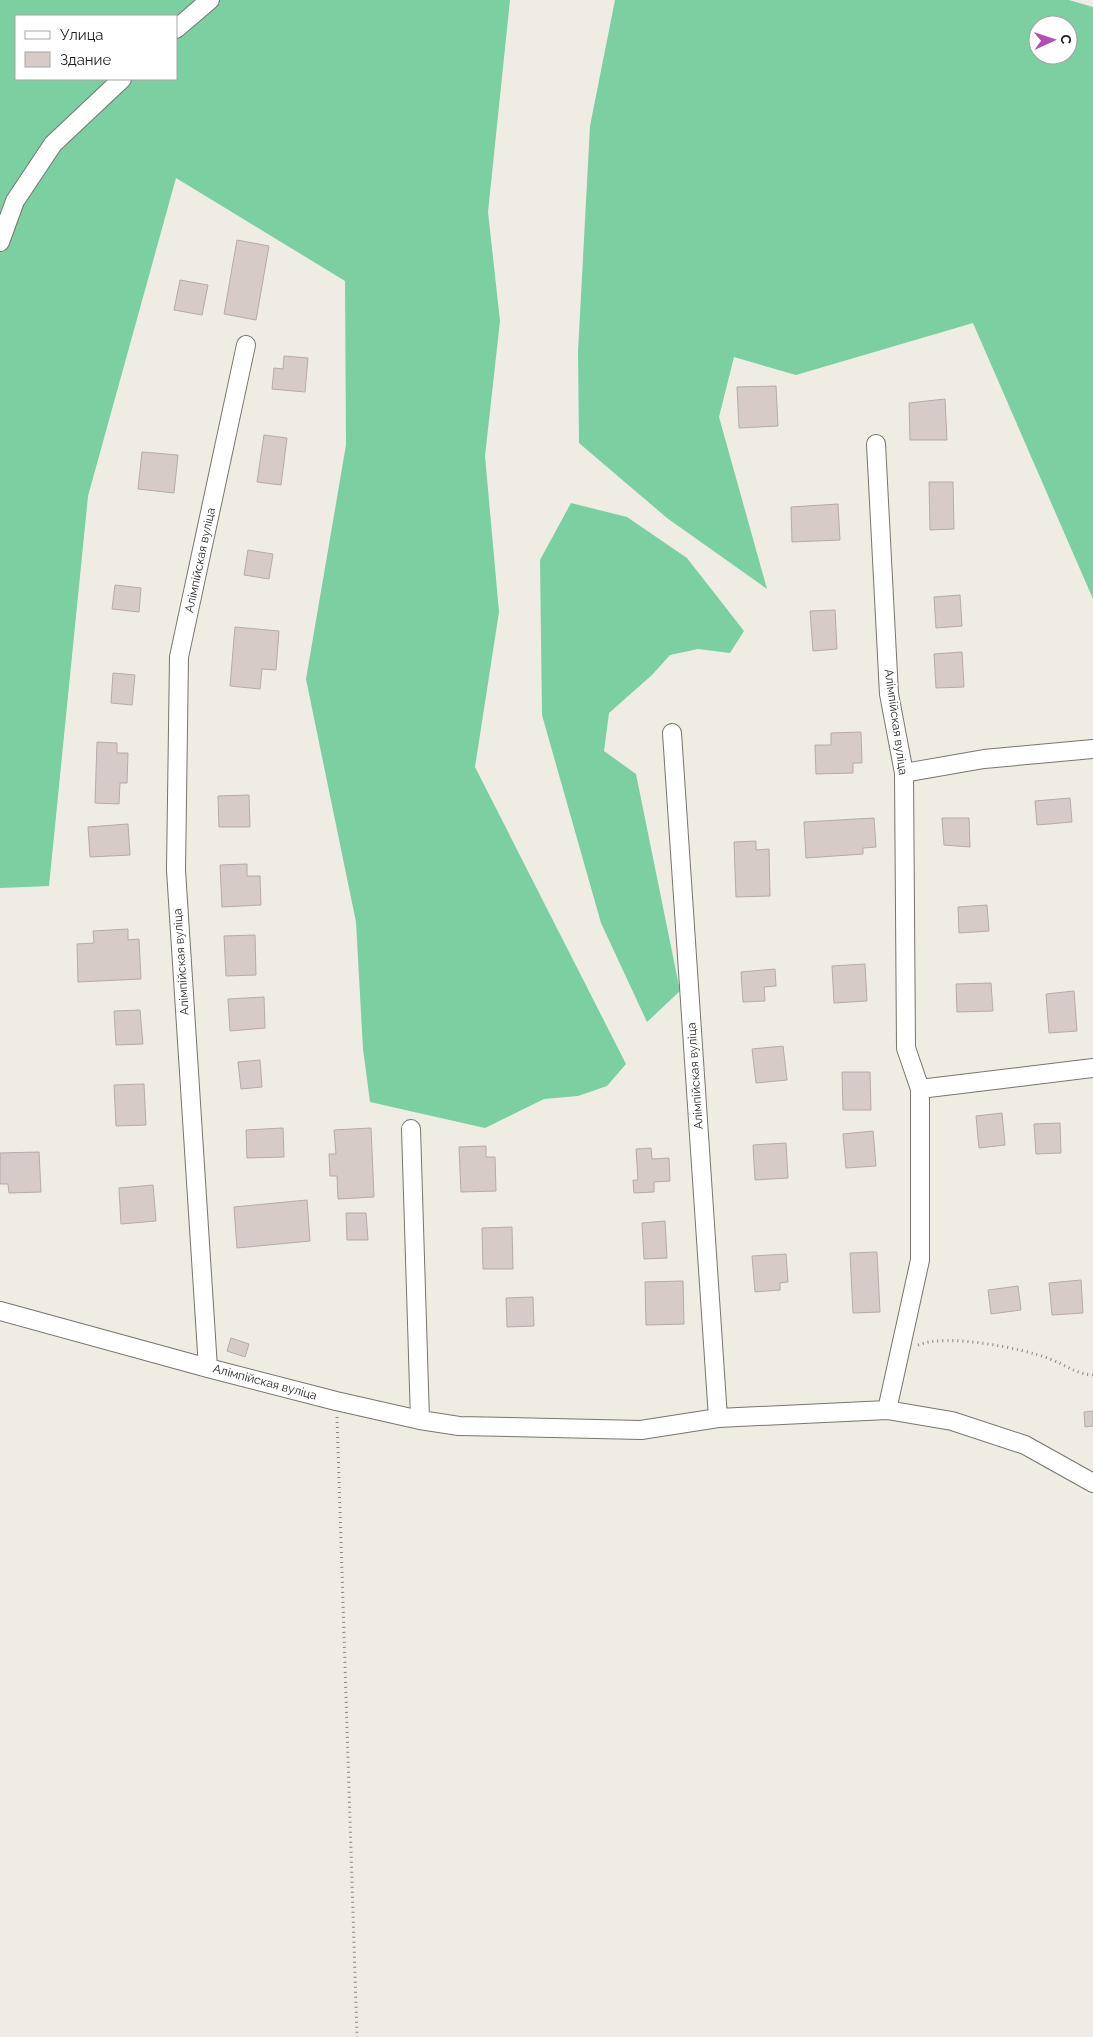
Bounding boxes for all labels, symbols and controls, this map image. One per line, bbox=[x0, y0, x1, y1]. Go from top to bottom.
legend bbox=[15, 15, 178, 80]
north arrow bbox=[1028, 15, 1078, 65]
text: Улица bbox=[60, 26, 104, 44]
text: С bbox=[1058, 34, 1074, 45]
text: Здание bbox=[60, 51, 112, 69]
street label: Алімпійская вуліца bbox=[182, 506, 218, 614]
street label: Алімпійская вуліца bbox=[882, 668, 910, 776]
street label: Алімпійская вуліца bbox=[170, 908, 192, 1016]
street label: Алімпійская вуліца bbox=[684, 1022, 706, 1130]
street label: Алімпійская вуліца bbox=[212, 1361, 318, 1403]

